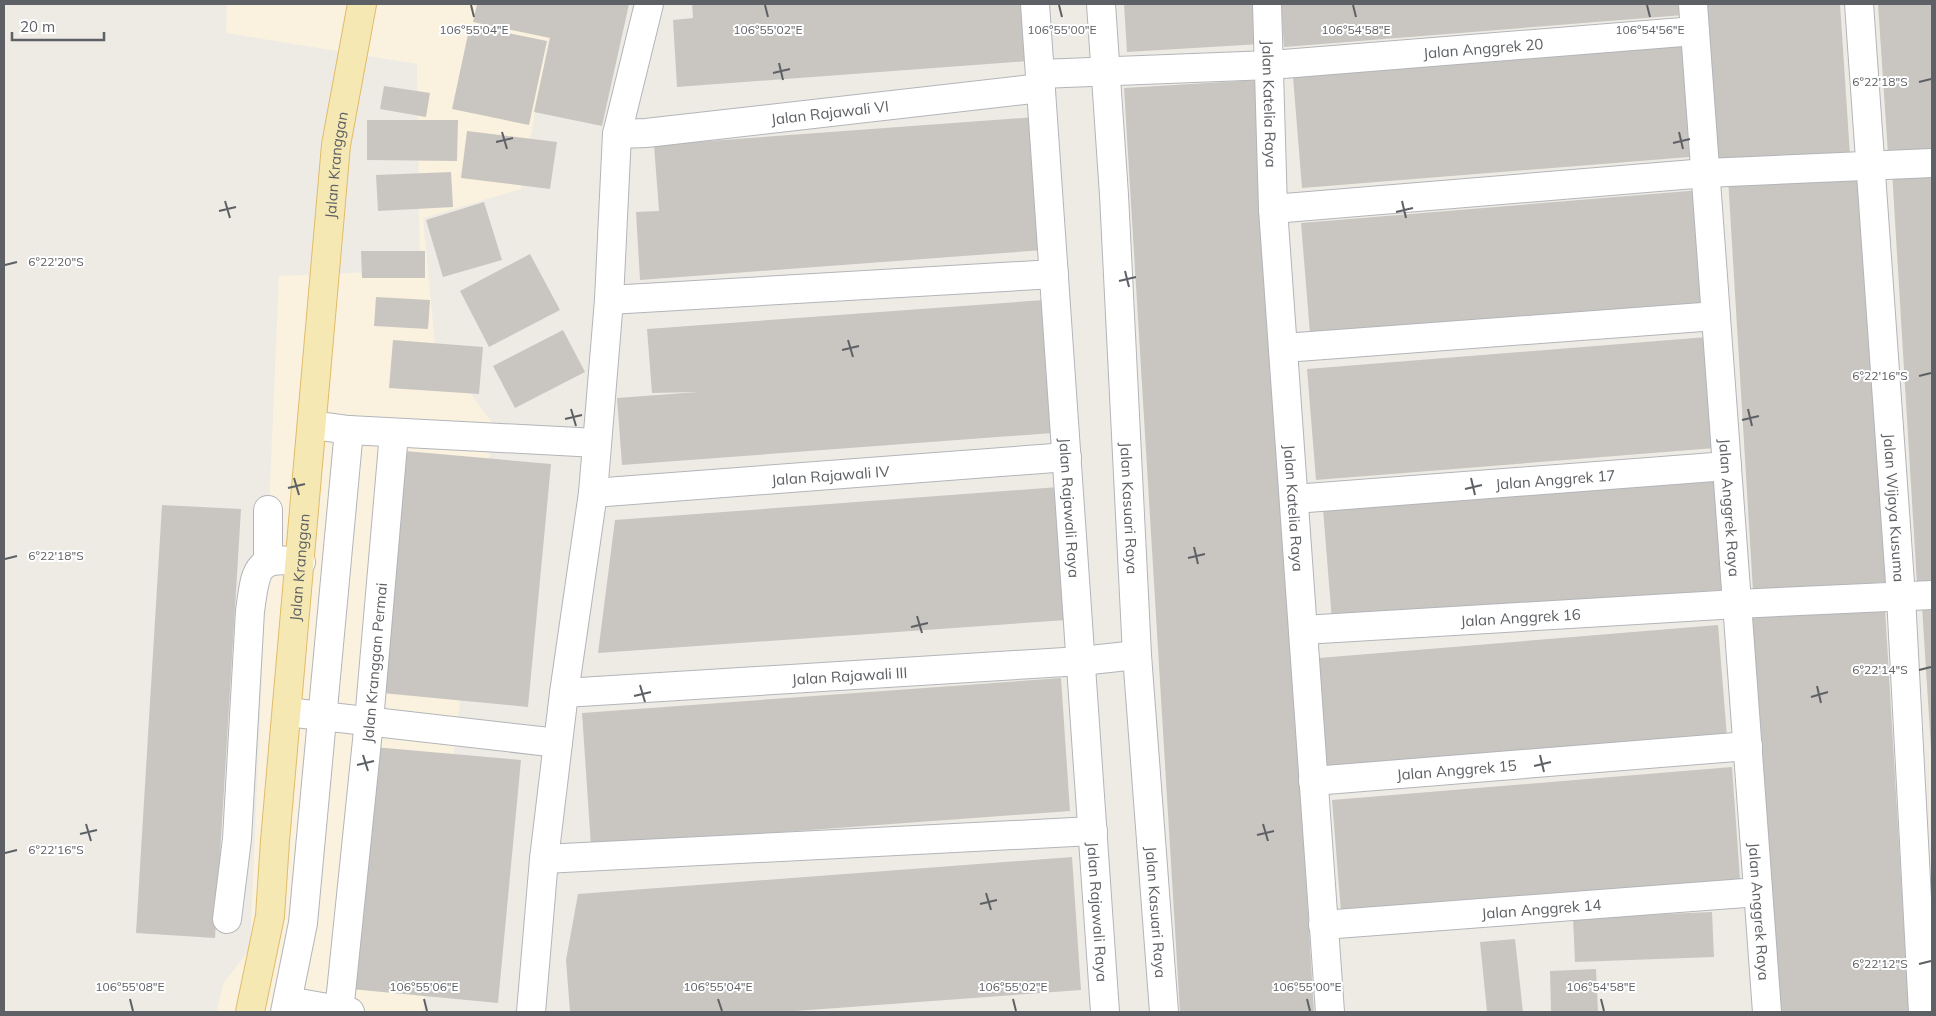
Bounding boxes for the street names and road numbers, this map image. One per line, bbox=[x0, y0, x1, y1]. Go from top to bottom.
street label: Jalan Anggrek 20 bbox=[1422, 34, 1544, 62]
street label: Jalan Katelia Raya bbox=[1259, 40, 1281, 168]
street label: Jalan Rajawali VI bbox=[770, 96, 890, 128]
street label: Jalan Kranggan bbox=[320, 110, 352, 219]
street label: Jalan Wijaya Kusuma bbox=[1880, 433, 1909, 583]
street label: Jalan Rajawali Raya bbox=[1056, 437, 1084, 578]
street label: Jalan Anggrek Raya bbox=[1715, 438, 1745, 577]
street label: Jalan Kasuari Raya bbox=[1117, 442, 1142, 575]
street label: Jalan Katelia Raya bbox=[1280, 444, 1308, 572]
street label: Jalan Rajawali IV bbox=[771, 461, 891, 489]
street label: Jalan Anggrek 17 bbox=[1494, 465, 1616, 493]
street label: Jalan Kranggan bbox=[285, 513, 313, 622]
street label: Jalan Kranggan Permai bbox=[357, 582, 390, 744]
street label: Jalan Anggrek 16 bbox=[1460, 604, 1581, 630]
street label: Jalan Rajawali III bbox=[791, 662, 908, 688]
street label: Jalan Anggrek 15 bbox=[1396, 755, 1517, 784]
street label: Jalan Rajawali Raya bbox=[1084, 841, 1112, 982]
street label: Jalan Anggrek Raya bbox=[1745, 842, 1774, 981]
street label: Jalan Kasuari Raya bbox=[1142, 846, 1171, 979]
street label: Jalan Anggrek 14 bbox=[1481, 894, 1602, 922]

